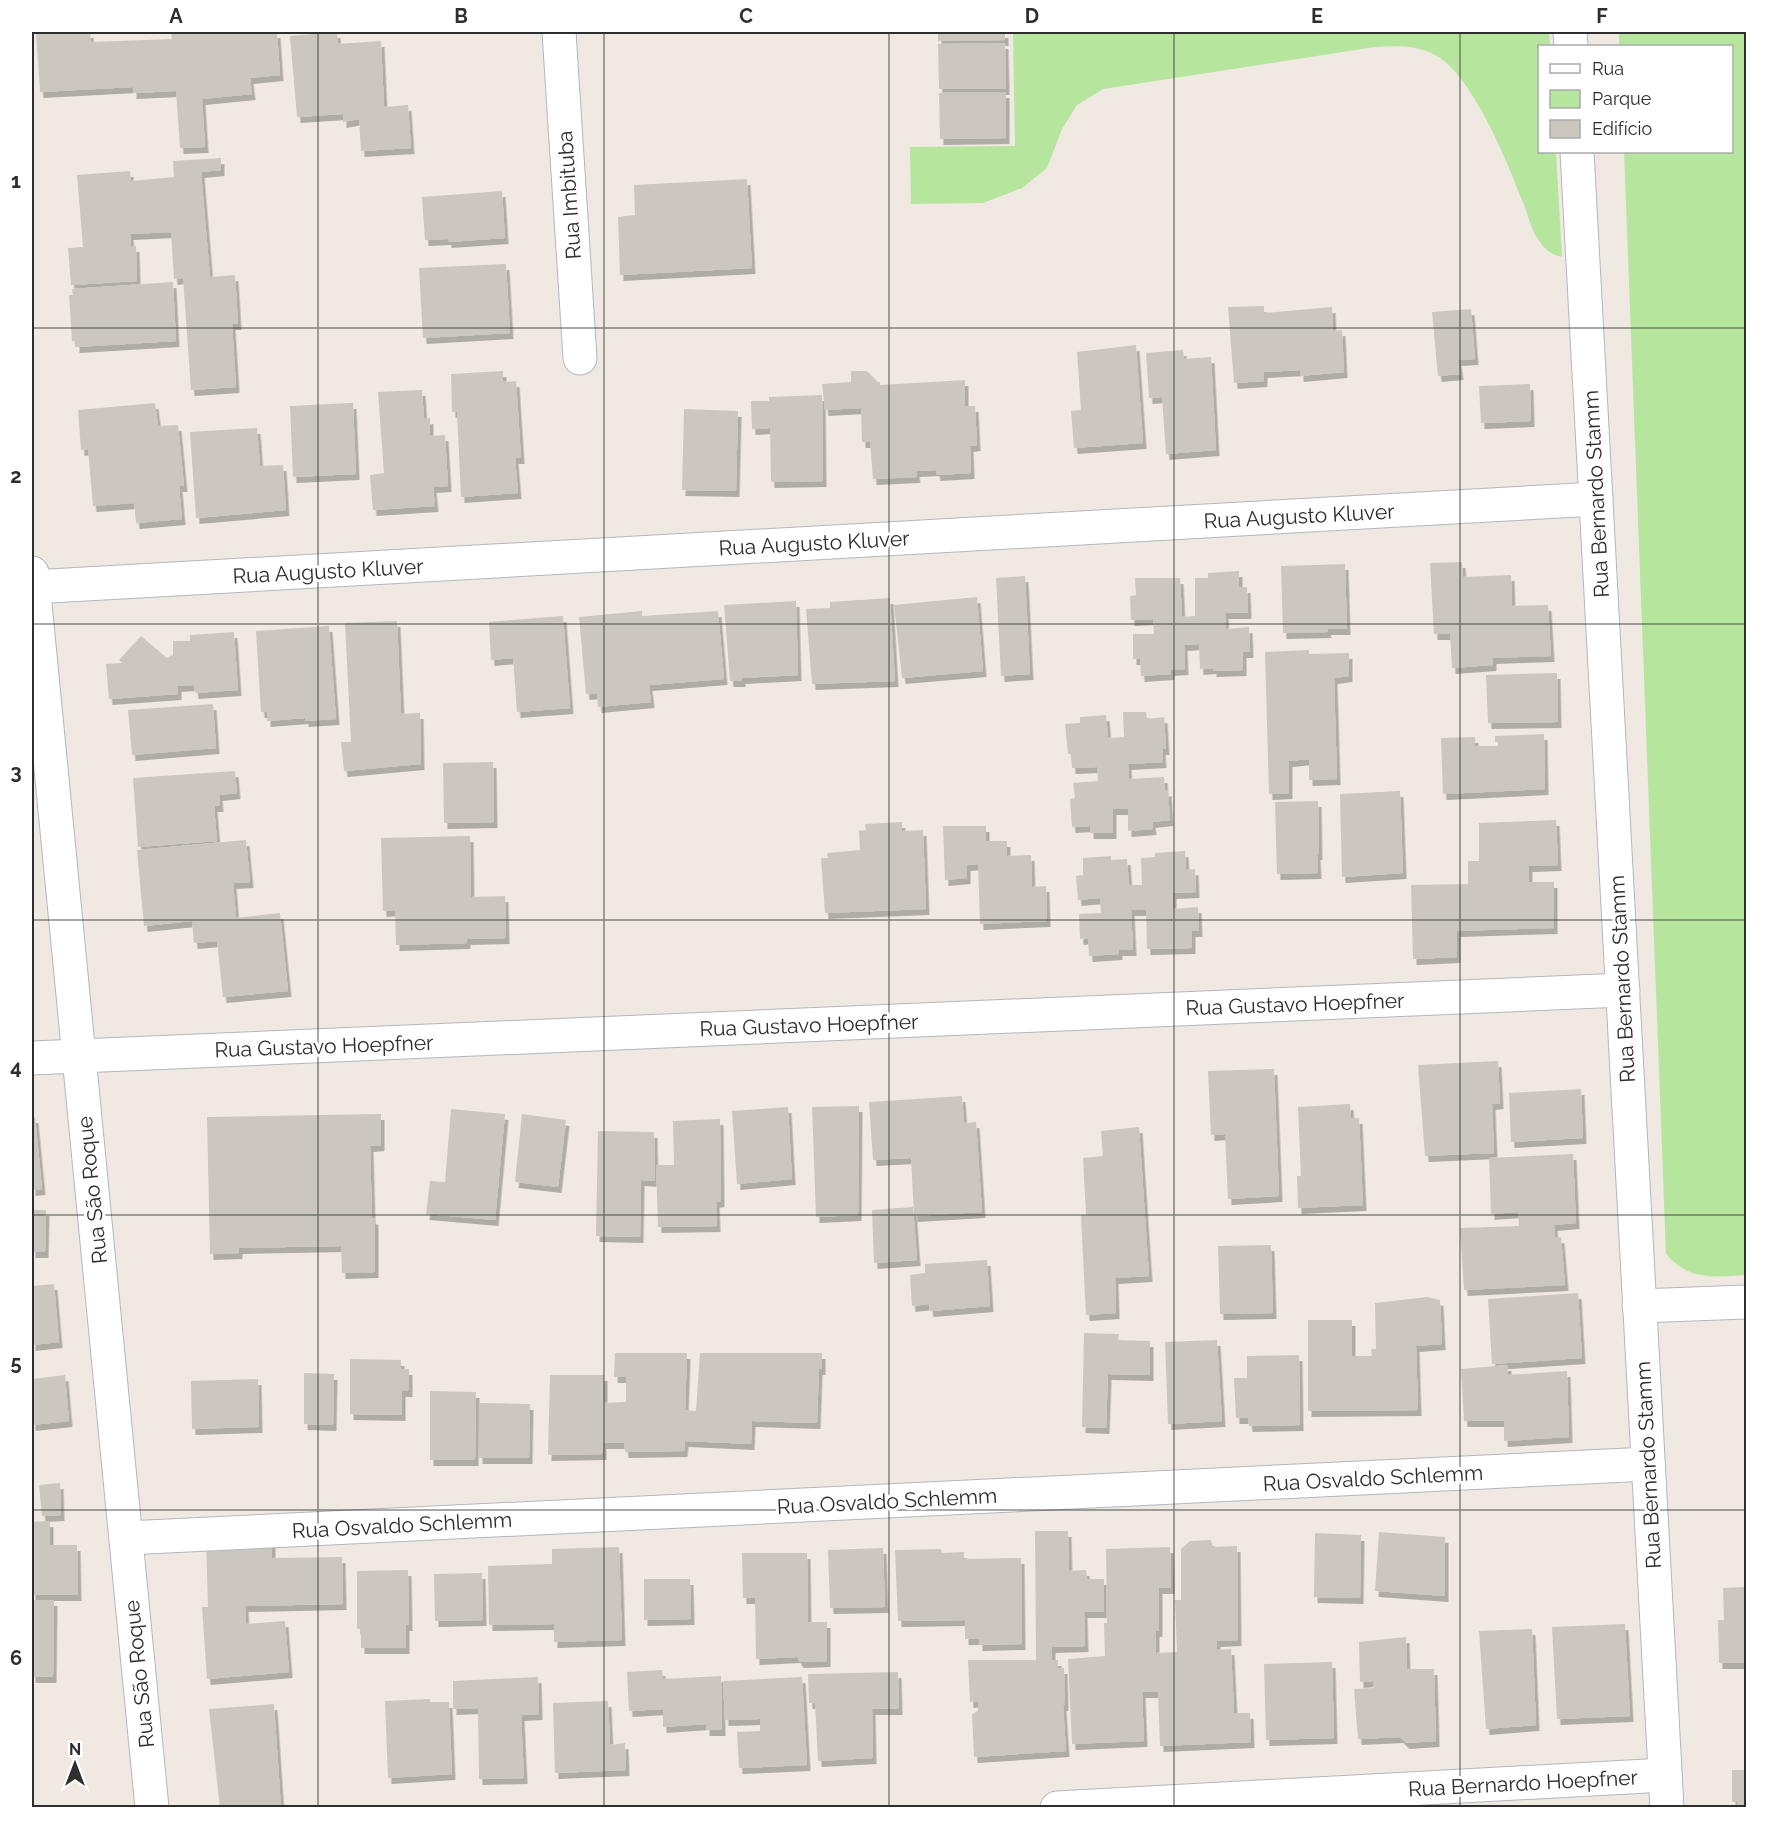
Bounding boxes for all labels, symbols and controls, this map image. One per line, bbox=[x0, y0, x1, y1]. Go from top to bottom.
text: A bbox=[169, 4, 183, 28]
text: B bbox=[454, 4, 468, 28]
text: C bbox=[739, 4, 753, 28]
text: D bbox=[1025, 4, 1039, 28]
text: E bbox=[1311, 4, 1323, 28]
text: F bbox=[1596, 4, 1608, 28]
legend bbox=[1538, 45, 1733, 153]
text: Rua bbox=[1592, 58, 1624, 79]
text: Parque bbox=[1592, 88, 1652, 109]
text: Edifício bbox=[1592, 118, 1652, 139]
street label: Rua Imbituba bbox=[552, 130, 586, 260]
text: 1 bbox=[11, 169, 21, 193]
street label: Rua Bernardo Stamm bbox=[1578, 390, 1614, 598]
text: 2 bbox=[10, 464, 22, 488]
street label: Rua Augusto Kluver bbox=[1203, 498, 1396, 533]
street label: Rua Augusto Kluver bbox=[718, 525, 911, 560]
street label: Rua Augusto Kluver bbox=[232, 553, 425, 588]
text: 3 bbox=[10, 760, 22, 784]
street label: Rua Bernardo Stamm bbox=[1604, 875, 1640, 1083]
street label: Rua Gustavo Hoepfner bbox=[1185, 988, 1406, 1020]
street label: Rua Gustavo Hoepfner bbox=[699, 1009, 920, 1041]
street label: Rua Gustavo Hoepfner bbox=[214, 1030, 435, 1062]
text: 4 bbox=[10, 1055, 22, 1079]
street label: Rua São Roque bbox=[72, 1115, 112, 1265]
text: 5 bbox=[10, 1351, 22, 1375]
street label: Rua Bernardo Stamm bbox=[1630, 1361, 1666, 1569]
street label: Rua Osvaldo Schlemm bbox=[1262, 1460, 1484, 1496]
street label: Rua Osvaldo Schlemm bbox=[776, 1483, 998, 1519]
street label: Rua Osvaldo Schlemm bbox=[291, 1507, 513, 1543]
street label: Rua São Roque bbox=[119, 1599, 159, 1749]
text: 6 bbox=[10, 1646, 22, 1670]
north arrow bbox=[45, 1734, 105, 1794]
text: N bbox=[69, 1740, 81, 1759]
street label: Rua Bernardo Hoepfner bbox=[1408, 1764, 1639, 1802]

